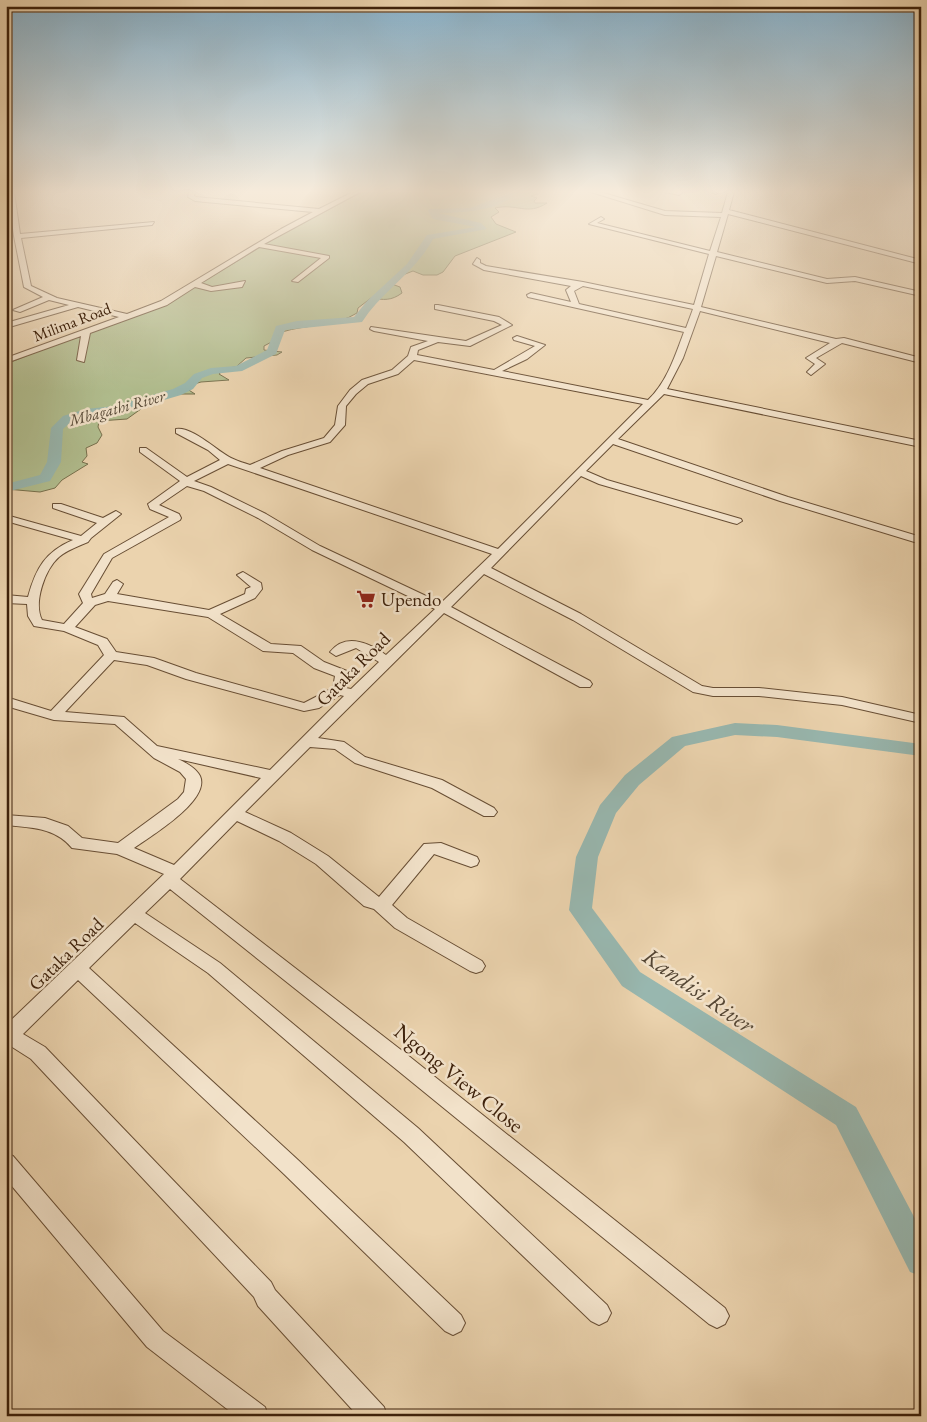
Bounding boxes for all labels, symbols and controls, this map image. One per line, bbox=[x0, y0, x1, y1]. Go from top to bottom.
street label: Milima Road bbox=[30, 297, 115, 346]
water label: Mbagathi River bbox=[66, 385, 168, 431]
place label: Upendo bbox=[381, 587, 441, 612]
supermarket icon: Upendo bbox=[355, 588, 377, 610]
street label: Gataka Road bbox=[311, 626, 396, 711]
street label: Gataka Road bbox=[23, 912, 109, 996]
water label: Kandisi River bbox=[636, 940, 762, 1041]
street label: Ngong View Close bbox=[388, 1017, 530, 1139]

